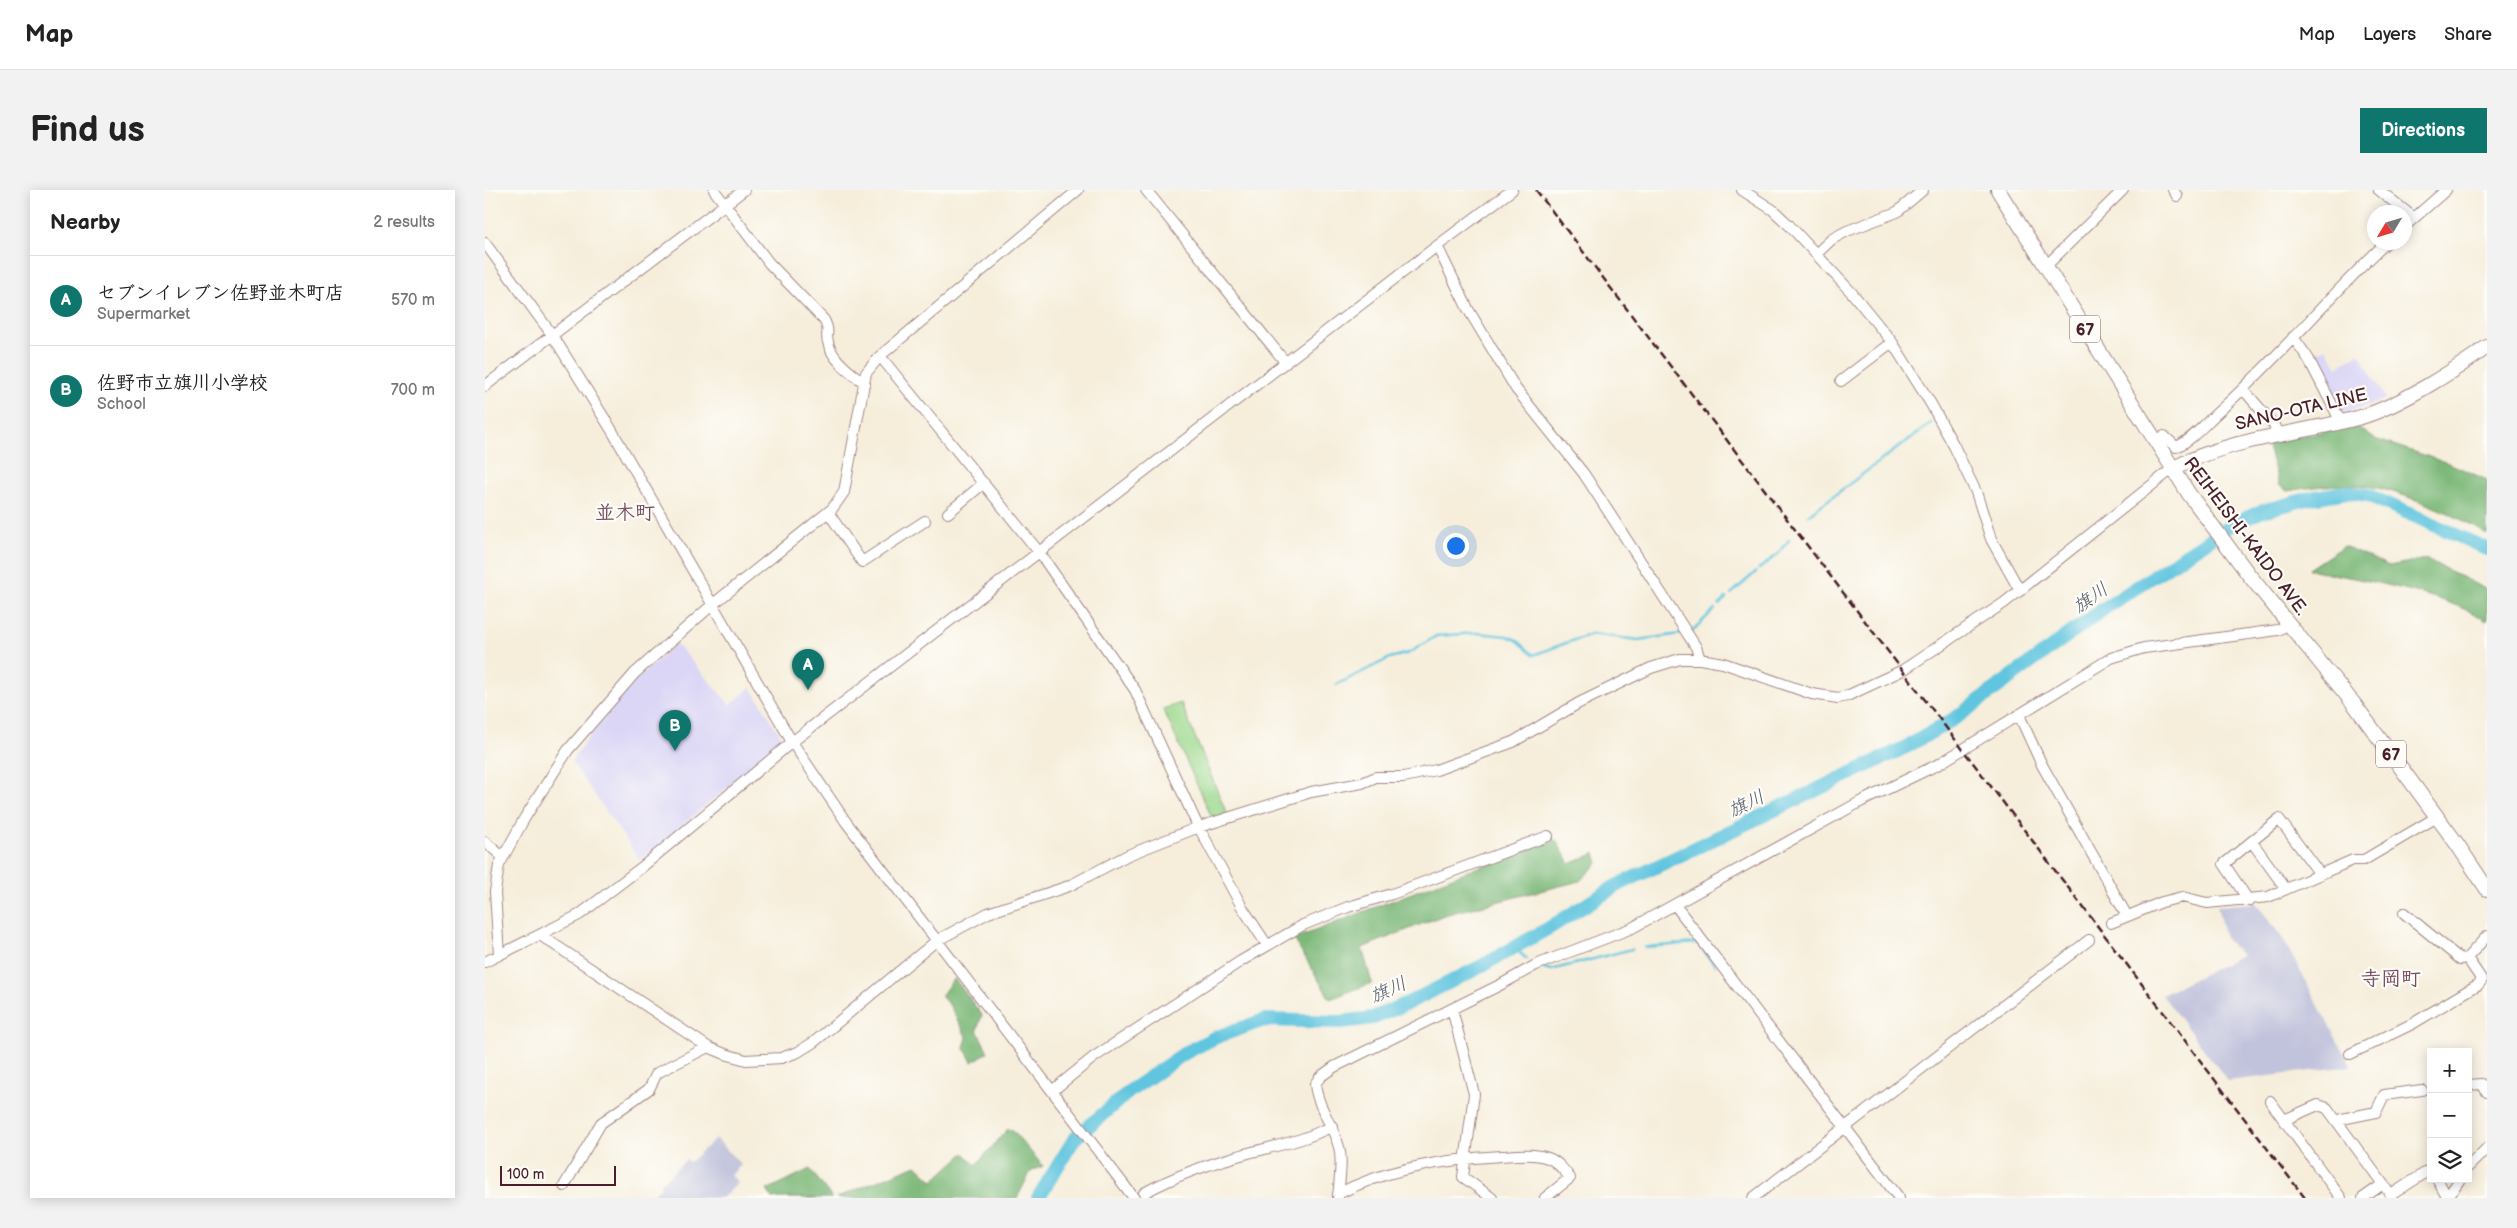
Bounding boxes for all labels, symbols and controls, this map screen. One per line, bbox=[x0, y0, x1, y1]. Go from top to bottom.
text: Map bbox=[25, 20, 73, 49]
text: Map bbox=[2299, 24, 2335, 45]
text: Layers bbox=[2363, 24, 2416, 45]
text: Share bbox=[2444, 24, 2492, 45]
button: Directions bbox=[2360, 108, 2487, 153]
text: Find us bbox=[30, 109, 145, 152]
north arrow bbox=[2367, 205, 2412, 250]
text: Nearby bbox=[50, 210, 120, 235]
text: 2 results bbox=[373, 213, 435, 232]
text: セブンイレブン佐野並木町店 bbox=[97, 282, 344, 305]
text: A bbox=[61, 291, 71, 310]
text: 570 m bbox=[391, 291, 435, 310]
text: Supermarket bbox=[97, 305, 190, 324]
road number: 67 bbox=[2070, 316, 2100, 342]
text: 佐野市立旗川小学校 bbox=[97, 372, 268, 395]
text: B bbox=[60, 381, 72, 400]
text: 700 m bbox=[391, 381, 435, 400]
street label: SANO-OTA LINE bbox=[2233, 384, 2369, 435]
text: School bbox=[97, 395, 146, 414]
street label: REIHEISHI-KAIDO AVE. bbox=[2179, 453, 2312, 620]
district label: 並木町 bbox=[595, 501, 655, 525]
your location bbox=[1443, 533, 1469, 559]
water label: 旗川 bbox=[2069, 578, 2113, 619]
pin: A bbox=[792, 649, 824, 690]
pin: B bbox=[659, 710, 691, 751]
road number: 67 bbox=[2376, 740, 2406, 768]
water label: 旗川 bbox=[1725, 786, 1769, 823]
district label: 寺岡町 bbox=[2361, 967, 2421, 991]
water label: 旗川 bbox=[1367, 972, 1411, 1009]
map controls bbox=[2427, 1048, 2472, 1183]
button: + bbox=[2427, 1048, 2472, 1093]
button: − bbox=[2427, 1093, 2472, 1138]
button: layers bbox=[2427, 1138, 2472, 1183]
scale bar bbox=[500, 1163, 616, 1186]
text: 100 m bbox=[507, 1166, 544, 1183]

